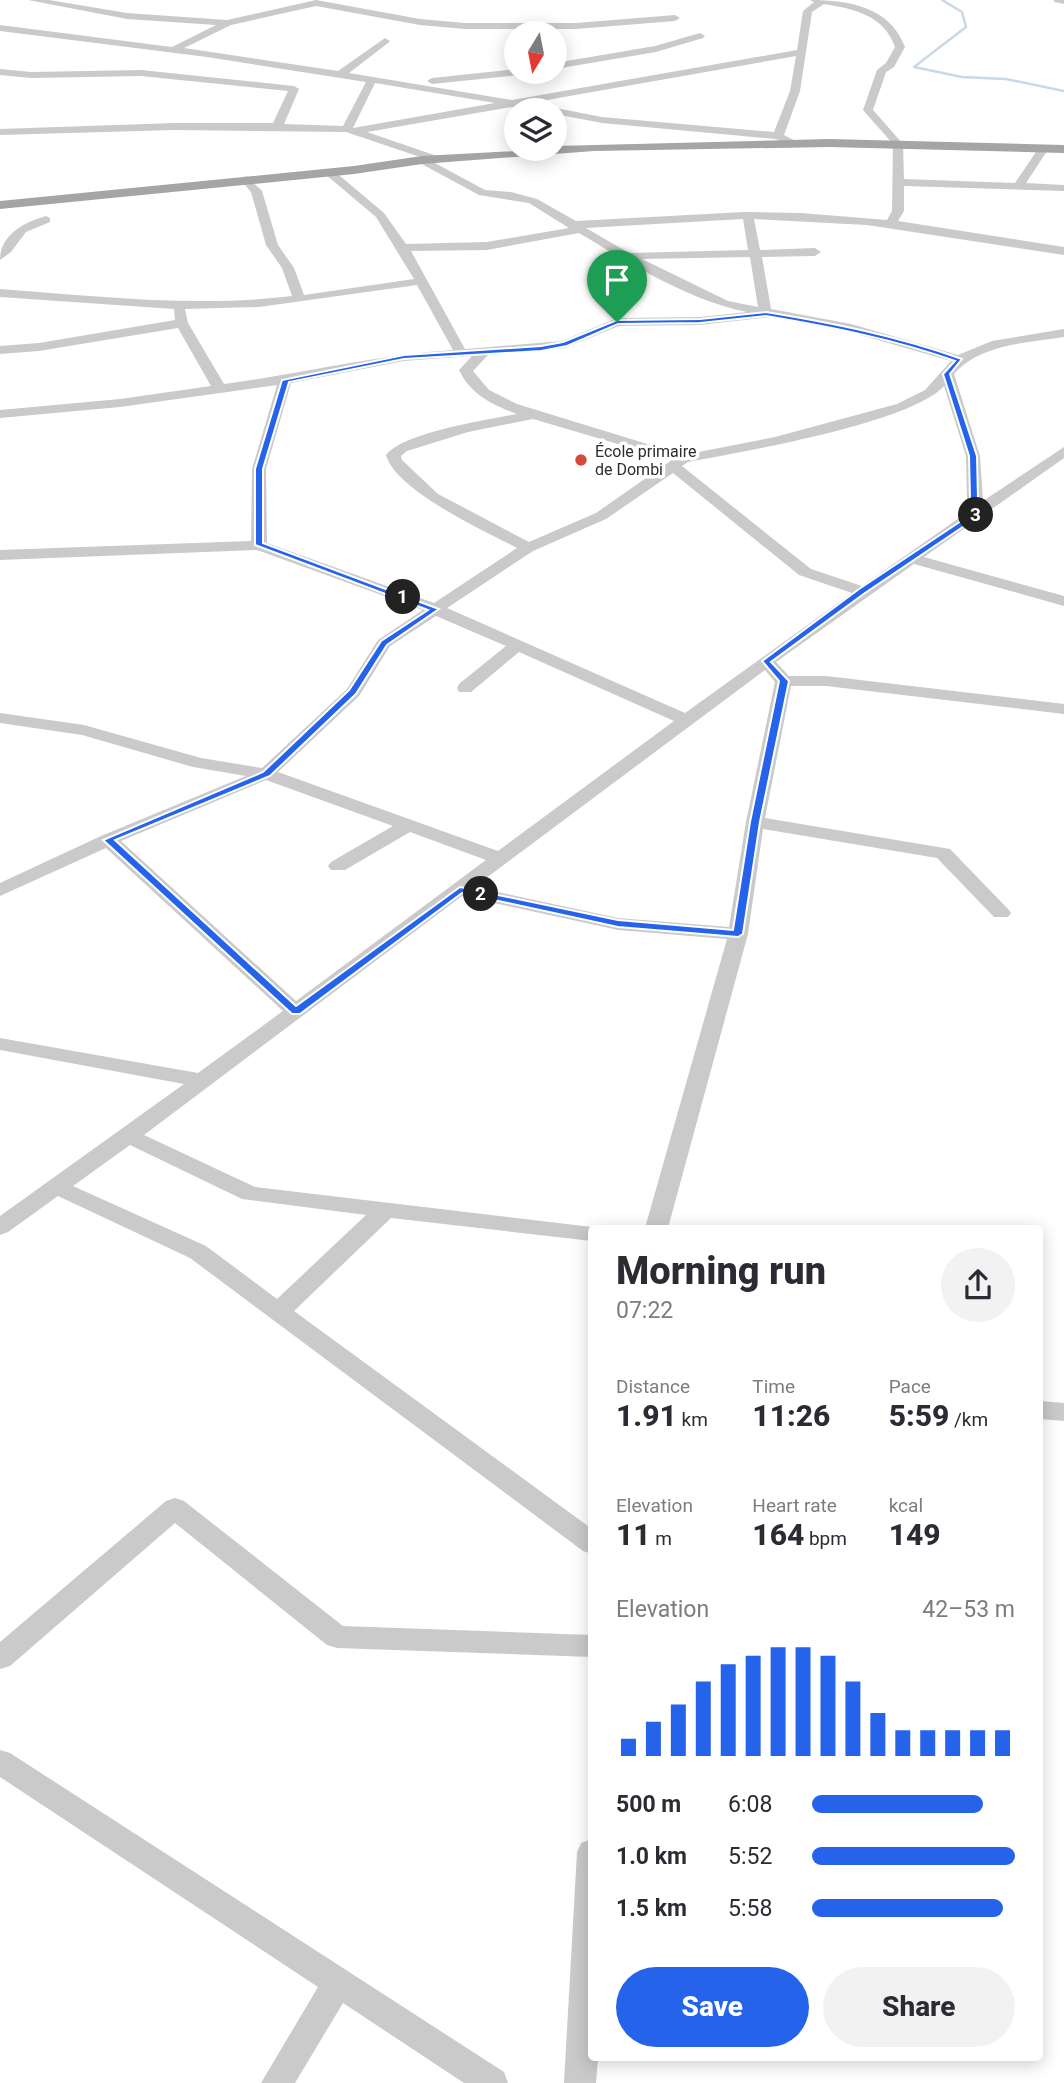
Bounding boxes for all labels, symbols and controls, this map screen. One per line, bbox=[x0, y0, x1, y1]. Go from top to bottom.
north arrow bbox=[504, 21, 567, 84]
map controls bbox=[504, 21, 567, 161]
button: layers bbox=[504, 98, 567, 161]
pin bbox=[587, 250, 647, 322]
icon: arrive bbox=[598, 261, 636, 299]
place label: École primaire de Dombi bbox=[595, 442, 696, 479]
marker: École primaire de Dombi bbox=[573, 452, 589, 468]
pin: 3 bbox=[958, 498, 993, 532]
text: 3 bbox=[970, 503, 981, 526]
pin: 1 bbox=[386, 580, 420, 614]
text: 1 bbox=[397, 585, 408, 608]
pin: 2 bbox=[463, 876, 498, 912]
text: 2 bbox=[475, 882, 486, 905]
button: share bbox=[941, 1248, 1015, 1322]
text: Morning run bbox=[616, 1249, 826, 1293]
text: 07:22 bbox=[616, 1297, 673, 1324]
text: Distance bbox=[616, 1375, 690, 1398]
text: Time bbox=[752, 1375, 795, 1398]
text: Pace bbox=[889, 1375, 931, 1398]
text: 1.91 bbox=[616, 1398, 677, 1433]
text: 11:26 bbox=[752, 1398, 830, 1433]
text: 5:59 bbox=[889, 1398, 949, 1433]
text: km bbox=[677, 1408, 708, 1431]
text: /km bbox=[949, 1408, 988, 1431]
text: Elevation bbox=[616, 1494, 693, 1517]
text: Heart rate bbox=[752, 1494, 837, 1517]
text: kcal bbox=[889, 1494, 923, 1517]
text: 11 bbox=[616, 1517, 651, 1552]
text: 164 bbox=[752, 1517, 804, 1552]
text: 149 bbox=[889, 1517, 941, 1552]
text: m bbox=[651, 1527, 672, 1550]
text: bpm bbox=[804, 1527, 847, 1550]
text: Elevation bbox=[616, 1596, 709, 1623]
text: 42–53 m bbox=[922, 1596, 1015, 1623]
text: 500 m bbox=[616, 1791, 681, 1818]
text: 6:08 bbox=[728, 1791, 772, 1818]
text: 1.0 km bbox=[616, 1843, 687, 1870]
text: 5:52 bbox=[728, 1843, 772, 1870]
text: 1.5 km bbox=[616, 1895, 687, 1922]
text: 5:58 bbox=[728, 1895, 772, 1922]
button: Save bbox=[616, 1967, 809, 2047]
button: Share bbox=[823, 1967, 1015, 2047]

